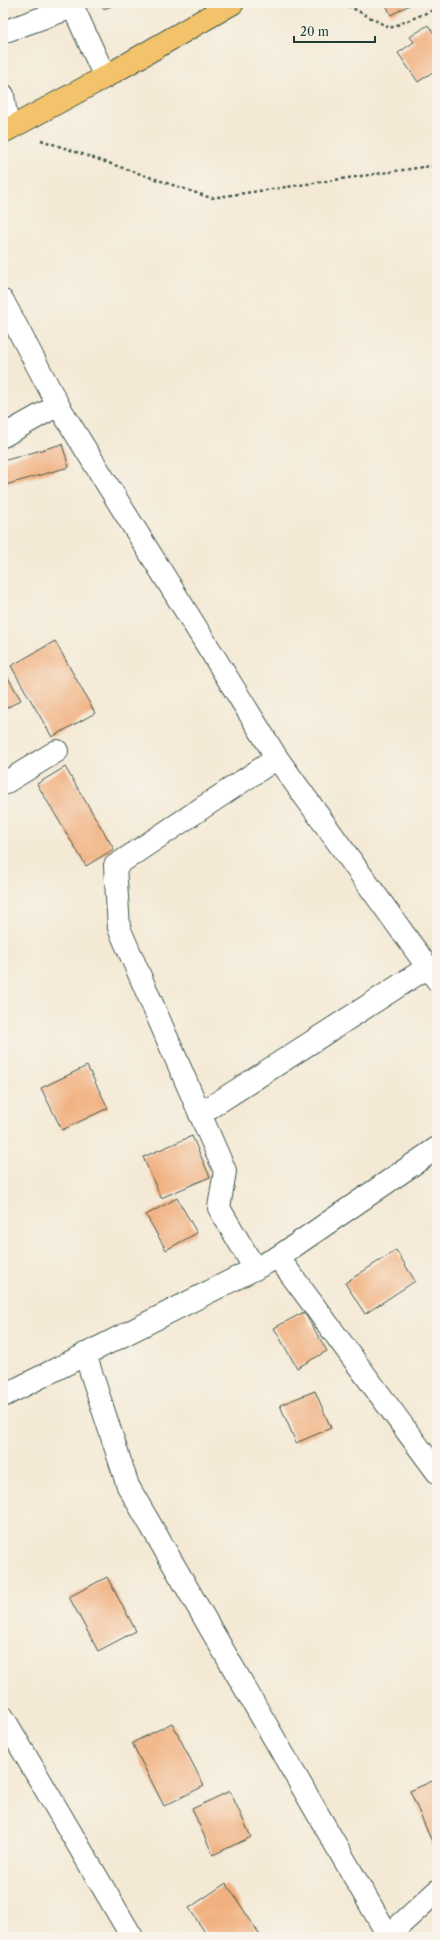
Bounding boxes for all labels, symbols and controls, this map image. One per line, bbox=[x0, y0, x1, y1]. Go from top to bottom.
scale bar bbox=[294, 18, 375, 44]
text: 20 m bbox=[300, 24, 329, 39]

